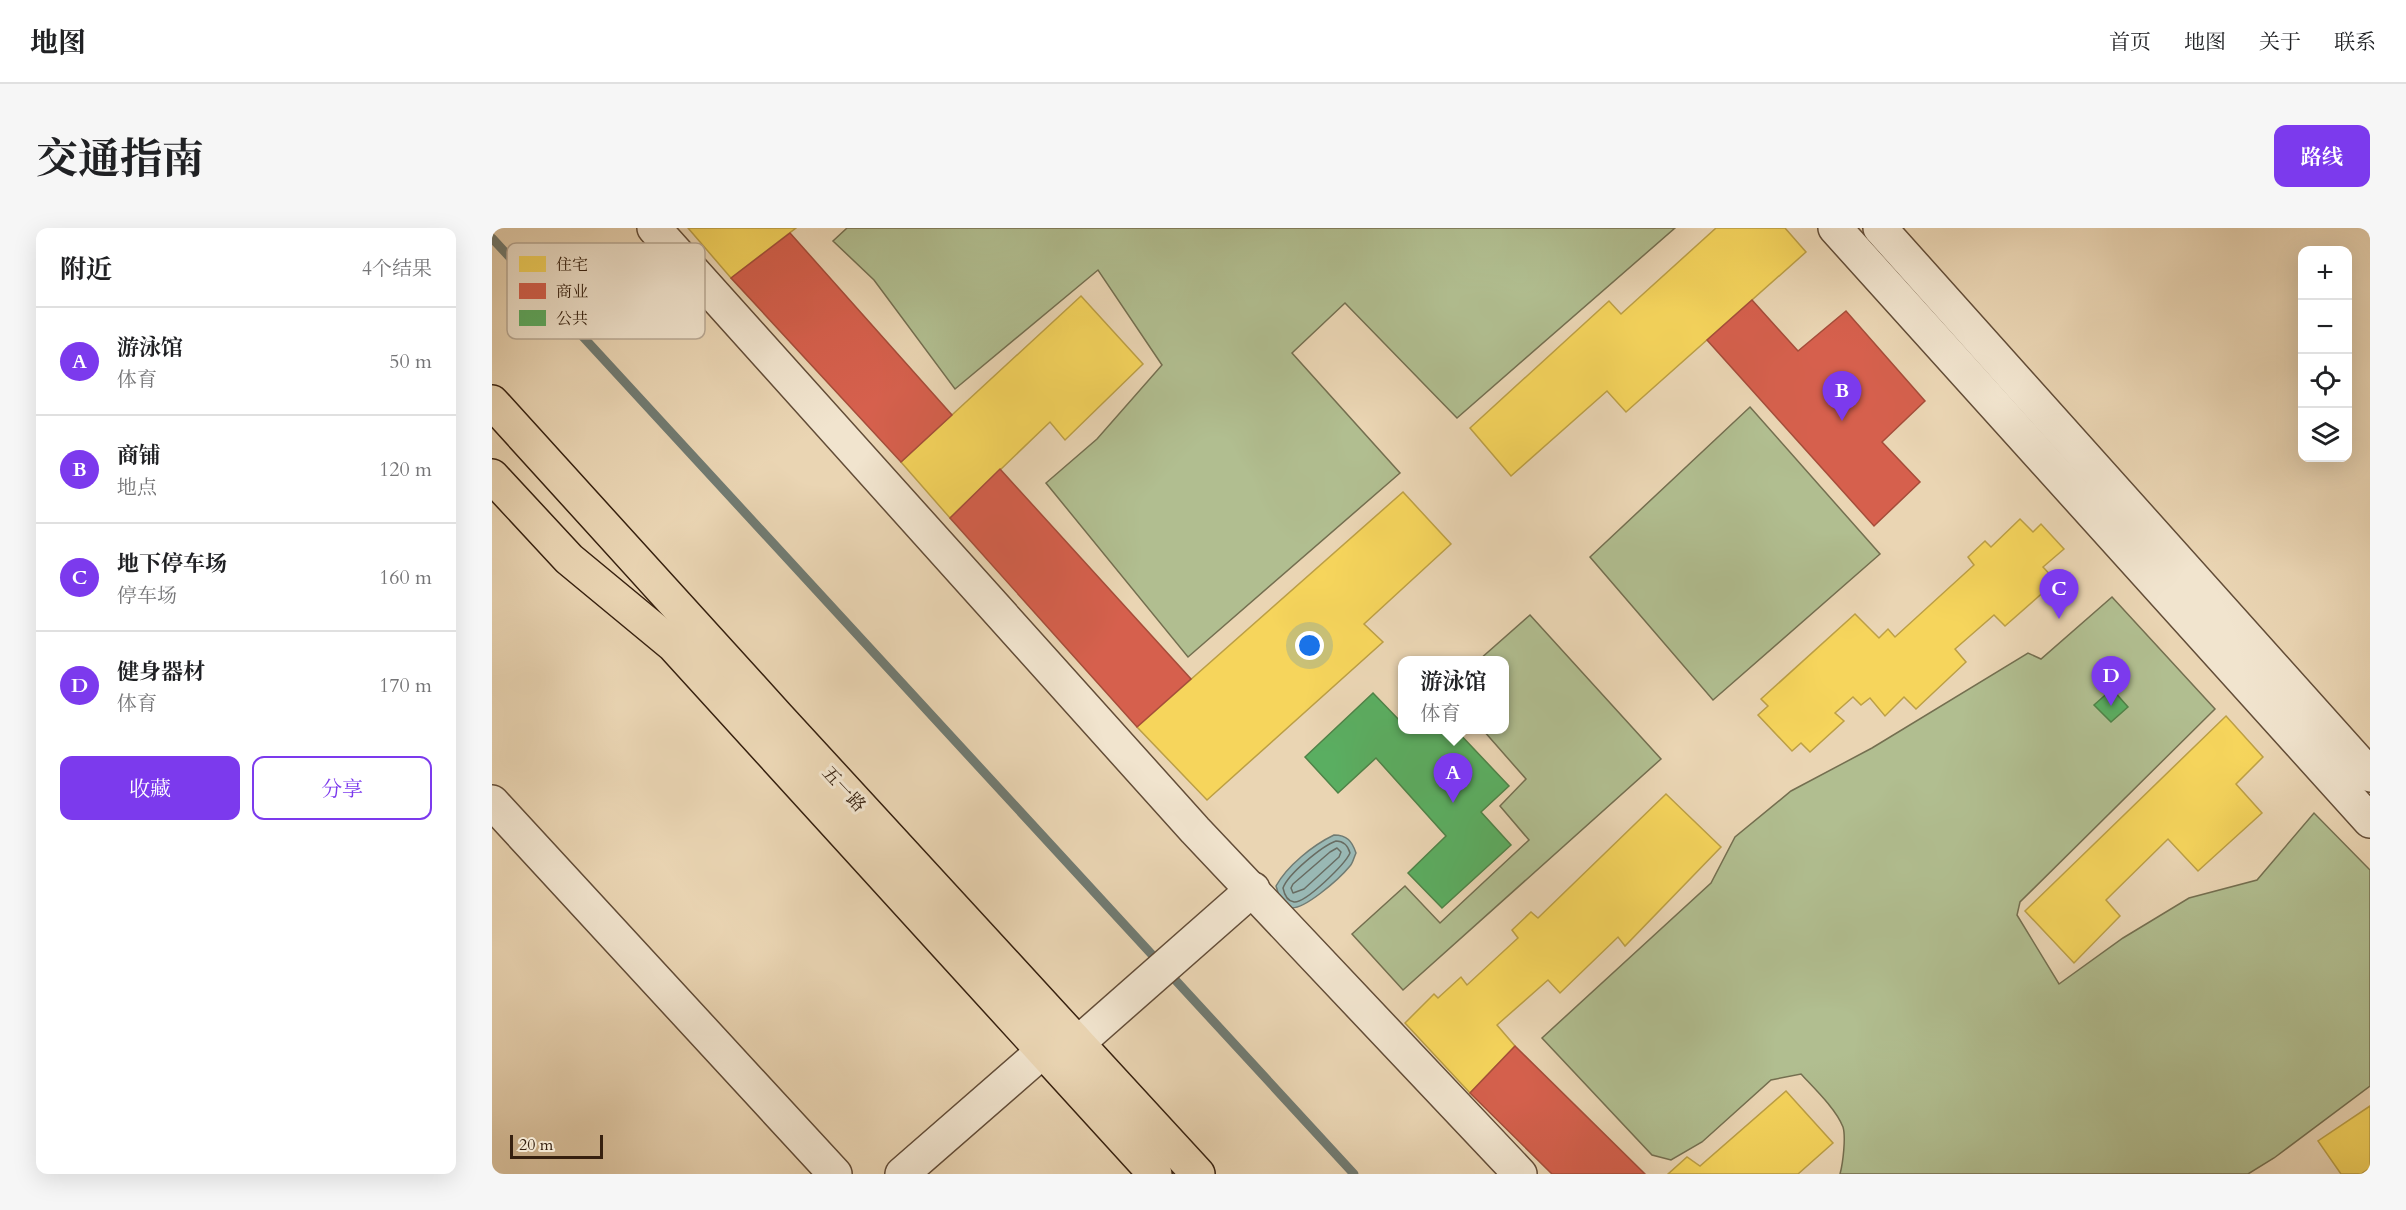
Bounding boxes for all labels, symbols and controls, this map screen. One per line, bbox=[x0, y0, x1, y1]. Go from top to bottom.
text: 地图 bbox=[30, 24, 86, 62]
text: 首页 bbox=[2109, 28, 2151, 57]
text: 地图 bbox=[2184, 28, 2226, 57]
text: 关于 bbox=[2259, 28, 2301, 57]
text: 联系 bbox=[2334, 28, 2376, 57]
button: 路线 bbox=[2274, 125, 2370, 187]
text: 交通指南 bbox=[36, 131, 204, 188]
legend bbox=[507, 243, 705, 339]
map controls bbox=[2298, 246, 2352, 462]
button: + bbox=[2298, 246, 2352, 300]
text: 附近 bbox=[60, 252, 112, 287]
text: 住宅 bbox=[556, 254, 588, 276]
text: 4个结果 bbox=[362, 255, 432, 282]
text: 商业 bbox=[556, 281, 588, 303]
button: − bbox=[2298, 300, 2352, 354]
text: 公共 bbox=[556, 308, 588, 330]
text: 游泳馆 bbox=[117, 333, 183, 363]
text: A bbox=[72, 348, 87, 375]
text: 50 m bbox=[389, 348, 432, 375]
button: locate bbox=[2298, 354, 2352, 408]
text: 体育 bbox=[117, 366, 157, 393]
pin: B bbox=[1822, 372, 1862, 421]
button: layers bbox=[2298, 408, 2352, 462]
text: 商铺 bbox=[117, 441, 161, 471]
text: B bbox=[72, 456, 87, 483]
text: 120 m bbox=[379, 456, 432, 483]
text: 地点 bbox=[117, 474, 157, 501]
text: 地下停车场 bbox=[117, 549, 227, 579]
text: C bbox=[72, 564, 87, 591]
text: 160 m bbox=[379, 564, 432, 591]
pin: C bbox=[2040, 570, 2078, 619]
text: 停车场 bbox=[117, 582, 177, 609]
your location bbox=[1295, 631, 1324, 660]
popup bbox=[1398, 656, 1509, 734]
pin: D bbox=[2092, 656, 2130, 706]
text: 健身器材 bbox=[117, 657, 205, 687]
text: 游泳馆 bbox=[1420, 667, 1487, 697]
text: D bbox=[71, 672, 88, 699]
text: 170 m bbox=[379, 672, 432, 699]
text: 体育 bbox=[117, 690, 157, 717]
text: 体育 bbox=[1420, 700, 1460, 727]
pin: A bbox=[1434, 754, 1472, 803]
button: 收藏 bbox=[60, 756, 240, 820]
button: 分享 bbox=[252, 756, 432, 820]
street label: 五一路 bbox=[816, 761, 871, 818]
scale bar bbox=[510, 1132, 603, 1160]
text: 20 m bbox=[519, 1134, 553, 1156]

